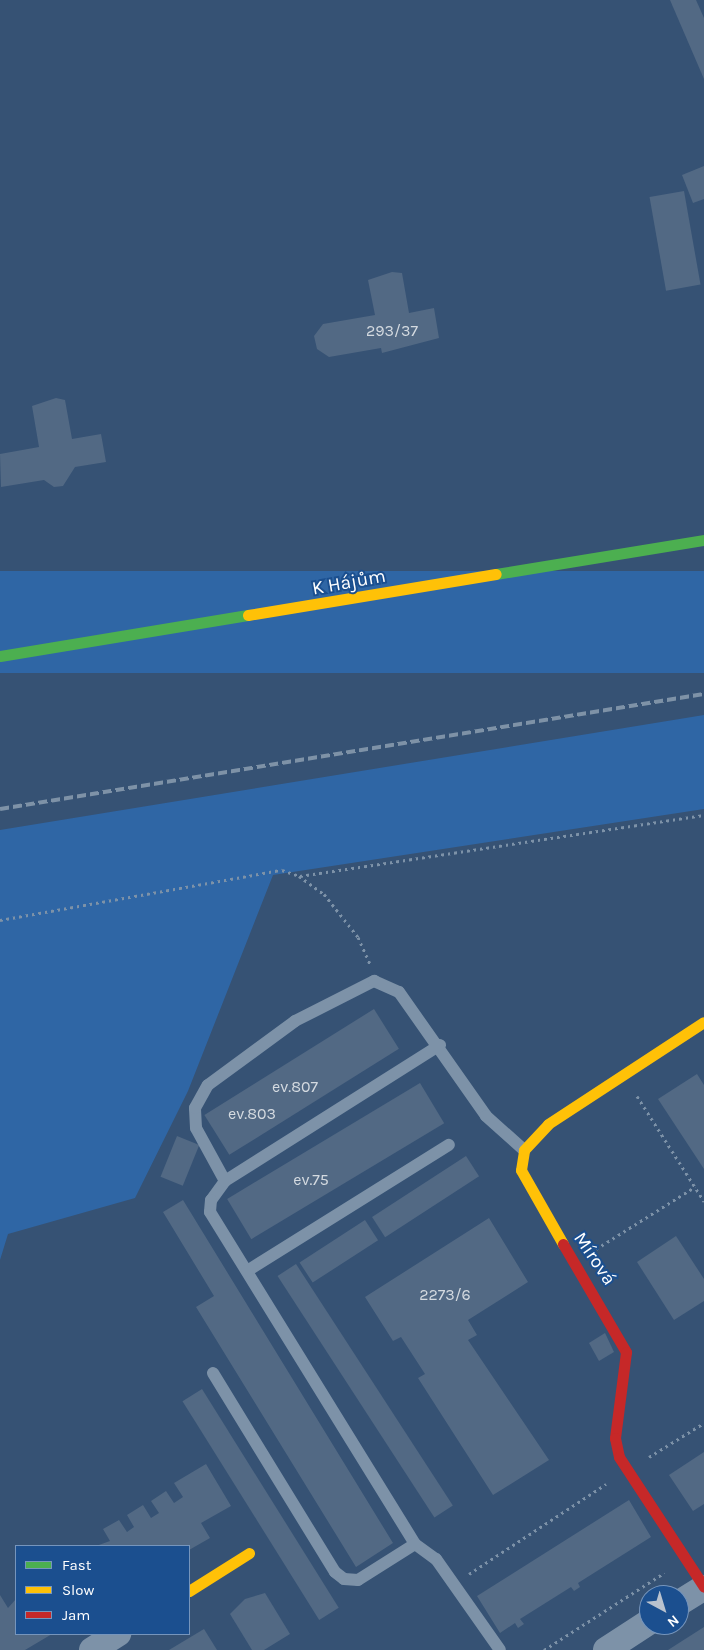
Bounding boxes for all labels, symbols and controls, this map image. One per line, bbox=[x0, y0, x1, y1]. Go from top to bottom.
house number: 293/37 bbox=[366, 321, 418, 341]
street label: K Hájům bbox=[310, 565, 388, 601]
house number: ev.807 bbox=[272, 1077, 318, 1097]
house number: ev.803 bbox=[228, 1104, 276, 1124]
house number: ev.75 bbox=[293, 1170, 329, 1190]
street label: Mírová bbox=[568, 1228, 620, 1290]
house number: 2273/6 bbox=[419, 1285, 471, 1305]
legend bbox=[15, 1545, 190, 1635]
text: Fast bbox=[62, 1556, 91, 1574]
text: Slow bbox=[62, 1581, 94, 1599]
north arrow bbox=[639, 1585, 689, 1635]
text: Jam bbox=[62, 1606, 90, 1624]
text: N bbox=[664, 1611, 682, 1631]

